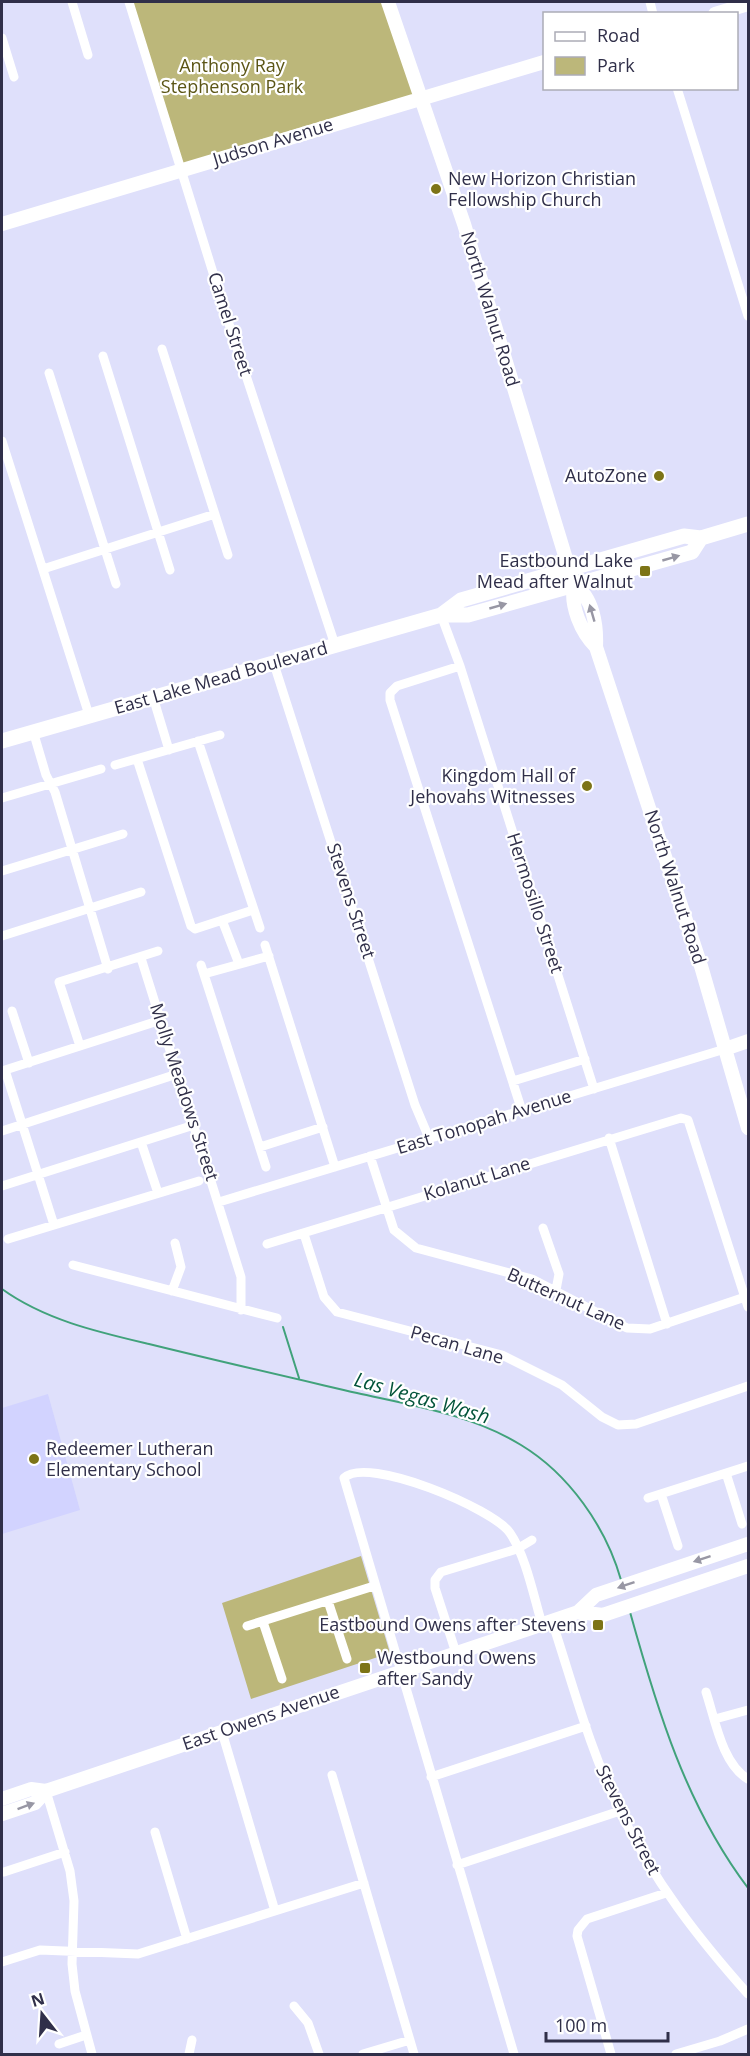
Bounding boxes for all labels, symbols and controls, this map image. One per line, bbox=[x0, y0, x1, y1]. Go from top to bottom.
legend bbox=[543, 12, 738, 90]
text: Road bbox=[597, 23, 640, 47]
park label: Anthony Ray Stephenson Park bbox=[161, 53, 304, 98]
text: Park bbox=[597, 53, 635, 77]
street label: Judson Avenue bbox=[208, 111, 336, 171]
place label: New Horizon Christian Fellowship Church bbox=[448, 166, 636, 211]
marker: New Horizon Christian Fellowship Church bbox=[429, 182, 443, 196]
street label: North Walnut Road bbox=[456, 228, 526, 389]
street label: Camel Street bbox=[203, 269, 259, 379]
place label: AutoZone bbox=[565, 463, 647, 487]
marker: AutoZone bbox=[652, 469, 666, 483]
place label: Eastbound Lake Mead after Walnut bbox=[477, 548, 633, 593]
one-way arrow bbox=[662, 553, 680, 562]
marker: Eastbound Lake Mead after Walnut bbox=[638, 564, 652, 578]
one-way arrow bbox=[489, 601, 508, 611]
one-way arrow bbox=[587, 604, 596, 622]
street label: East Lake Mead Boulevard bbox=[111, 635, 330, 719]
place label: Kingdom Hall of Jehovahs Witnesses bbox=[408, 763, 576, 808]
marker: Kingdom Hall of Jehovahs Witnesses bbox=[580, 779, 594, 793]
street label: North Walnut Road bbox=[640, 806, 712, 967]
street label: Hermosillo Street bbox=[502, 829, 570, 976]
street label: Stevens Street bbox=[322, 840, 382, 961]
street label: Molly Meadows Street bbox=[145, 1000, 225, 1184]
street label: East Tonopah Avenue bbox=[393, 1083, 574, 1159]
street label: Kolanut Lane bbox=[421, 1150, 533, 1206]
street label: Butternut Lane bbox=[504, 1261, 629, 1335]
street label: Pecan Lane bbox=[408, 1319, 507, 1369]
water label: Las Vegas Wash bbox=[351, 1365, 493, 1430]
place label: Redeemer Lutheran Elementary School bbox=[46, 1436, 214, 1481]
marker: Redeemer Lutheran Elementary School bbox=[27, 1452, 41, 1466]
one-way arrow bbox=[693, 1555, 711, 1565]
one-way arrow bbox=[617, 1580, 635, 1590]
place label: Eastbound Owens after Stevens bbox=[319, 1612, 586, 1636]
marker: Eastbound Owens after Stevens bbox=[591, 1618, 605, 1632]
place label: Westbound Owens after Sandy bbox=[377, 1645, 536, 1690]
marker: Westbound Owens after Sandy bbox=[358, 1661, 372, 1675]
street label: East Owens Avenue bbox=[179, 1679, 342, 1755]
street label: Stevens Street bbox=[591, 1761, 667, 1878]
one-way arrow bbox=[17, 1800, 35, 1810]
north arrow bbox=[12, 1984, 72, 2044]
text: N bbox=[28, 1987, 47, 2012]
scale bar bbox=[546, 2005, 668, 2043]
text: 100 m bbox=[555, 2013, 607, 2037]

